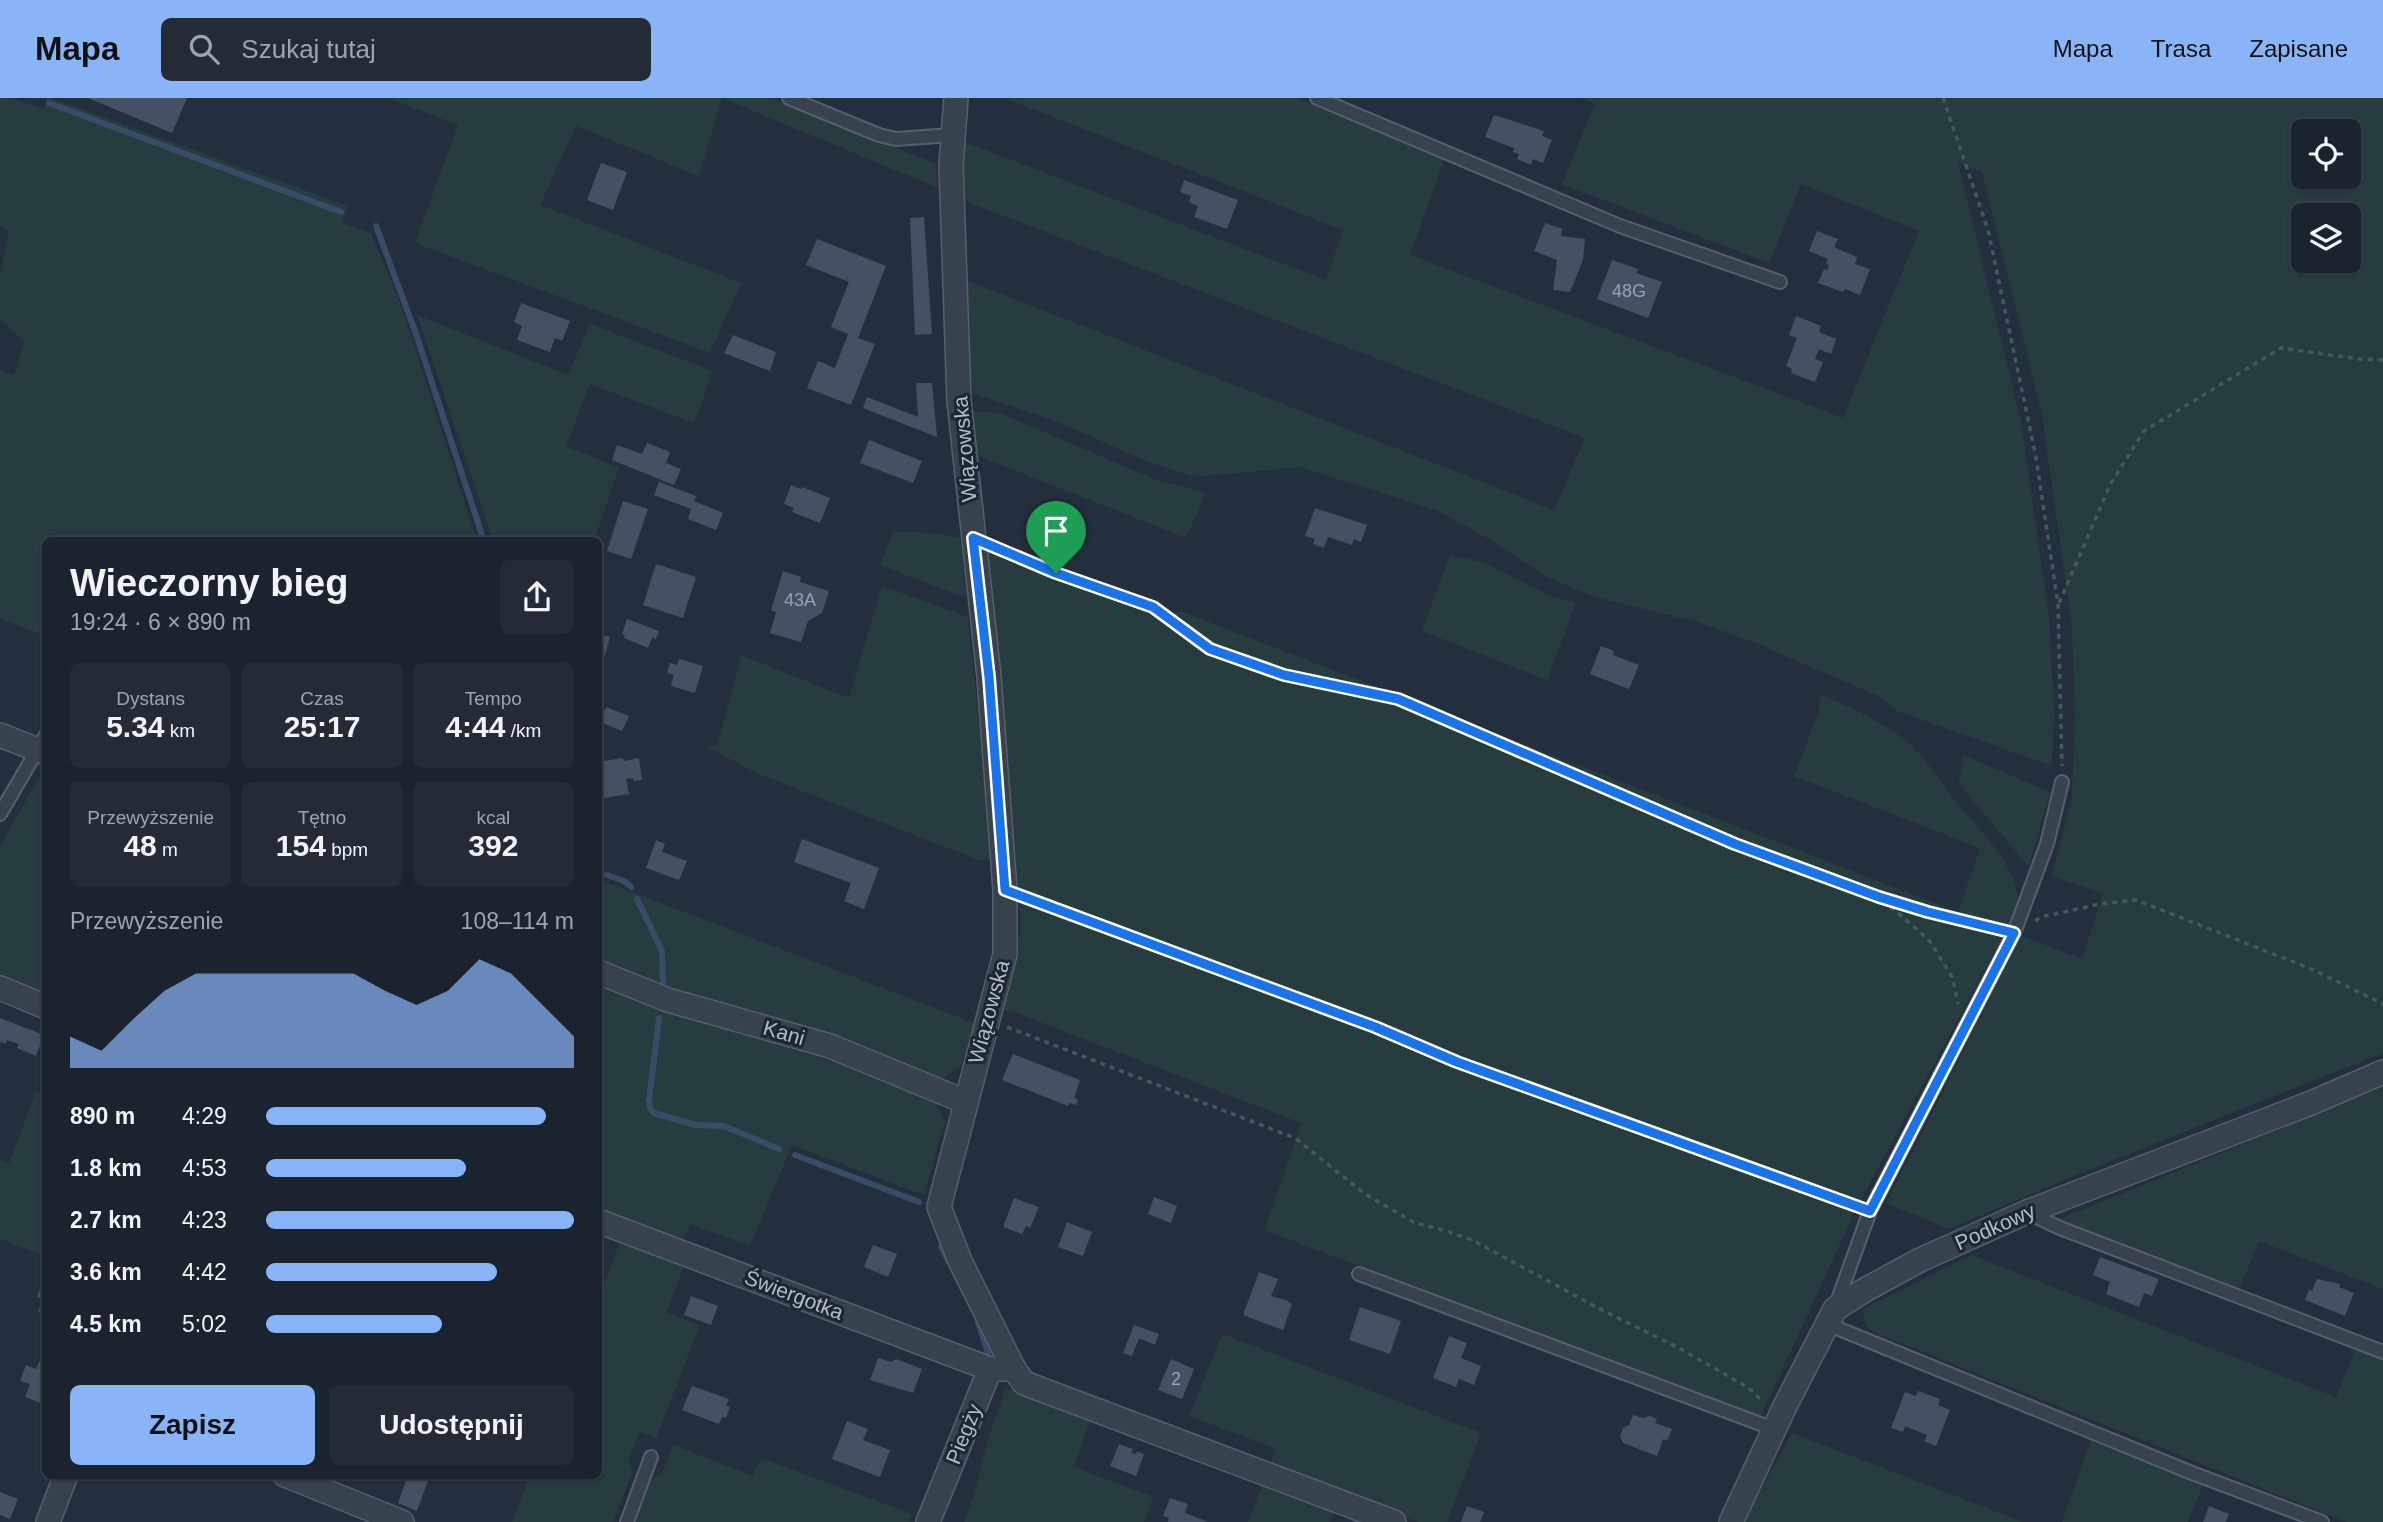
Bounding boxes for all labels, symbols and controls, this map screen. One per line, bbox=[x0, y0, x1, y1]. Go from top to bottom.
search box bbox=[161, 18, 651, 81]
text: Mapa bbox=[35, 30, 119, 67]
icon: search bbox=[185, 30, 223, 68]
text: Szukaj tutaj bbox=[241, 34, 376, 64]
text: Mapa bbox=[2053, 35, 2113, 62]
text: Trasa bbox=[2151, 35, 2211, 62]
text: Zapisane bbox=[2249, 35, 2348, 62]
map controls bbox=[2291, 119, 2361, 273]
button: locate bbox=[2291, 119, 2361, 189]
button: layers bbox=[2291, 203, 2361, 273]
house number: 48G bbox=[1612, 281, 1646, 301]
street label: Wiązowska bbox=[948, 395, 981, 503]
pin bbox=[1026, 501, 1086, 573]
icon: arrive bbox=[1037, 512, 1075, 550]
button: share bbox=[500, 560, 574, 634]
text: Wieczorny bieg bbox=[70, 562, 348, 604]
house number: 43A bbox=[784, 590, 816, 610]
text: 19:24 · 6 × 890 m bbox=[70, 609, 251, 635]
text: Dystans bbox=[116, 688, 185, 709]
text: Czas bbox=[300, 688, 344, 709]
text: Tempo bbox=[465, 688, 522, 709]
text: 5.34 bbox=[106, 710, 165, 743]
text: 25:17 bbox=[284, 710, 360, 743]
text: 4:44 bbox=[445, 710, 505, 743]
text: km bbox=[165, 720, 195, 741]
text: /km bbox=[505, 720, 541, 741]
text: Przewyższenie bbox=[87, 807, 214, 828]
text: Tętno bbox=[298, 807, 346, 828]
text: kcal bbox=[476, 807, 510, 828]
text: 48 bbox=[123, 829, 157, 862]
text: 154 bbox=[276, 829, 326, 862]
text: 392 bbox=[468, 829, 518, 862]
text: m bbox=[157, 839, 178, 860]
text: bpm bbox=[326, 839, 368, 860]
text: Przewyższenie bbox=[70, 908, 223, 934]
text: 108–114 m bbox=[461, 908, 574, 934]
street label: Wiązowska bbox=[964, 957, 1013, 1066]
street label: Kani bbox=[761, 1016, 808, 1049]
text: 890 m bbox=[70, 1103, 135, 1129]
text: 4:29 bbox=[182, 1103, 227, 1129]
text: 1.8 km bbox=[70, 1155, 142, 1181]
text: 4:53 bbox=[182, 1155, 227, 1181]
street label: Podkowy bbox=[1951, 1199, 2039, 1254]
text: 2.7 km bbox=[70, 1207, 142, 1233]
text: 4:23 bbox=[182, 1207, 227, 1233]
text: 3.6 km bbox=[70, 1259, 142, 1285]
text: 4:42 bbox=[182, 1259, 227, 1285]
street label: Świergotka bbox=[742, 1265, 847, 1324]
text: 4.5 km bbox=[70, 1311, 142, 1337]
text: 5:02 bbox=[182, 1311, 227, 1337]
house number: 2 bbox=[1171, 1369, 1181, 1389]
button: Zapisz bbox=[70, 1385, 315, 1465]
button: Udostępnij bbox=[329, 1385, 574, 1465]
street label: Piegży bbox=[941, 1400, 986, 1467]

